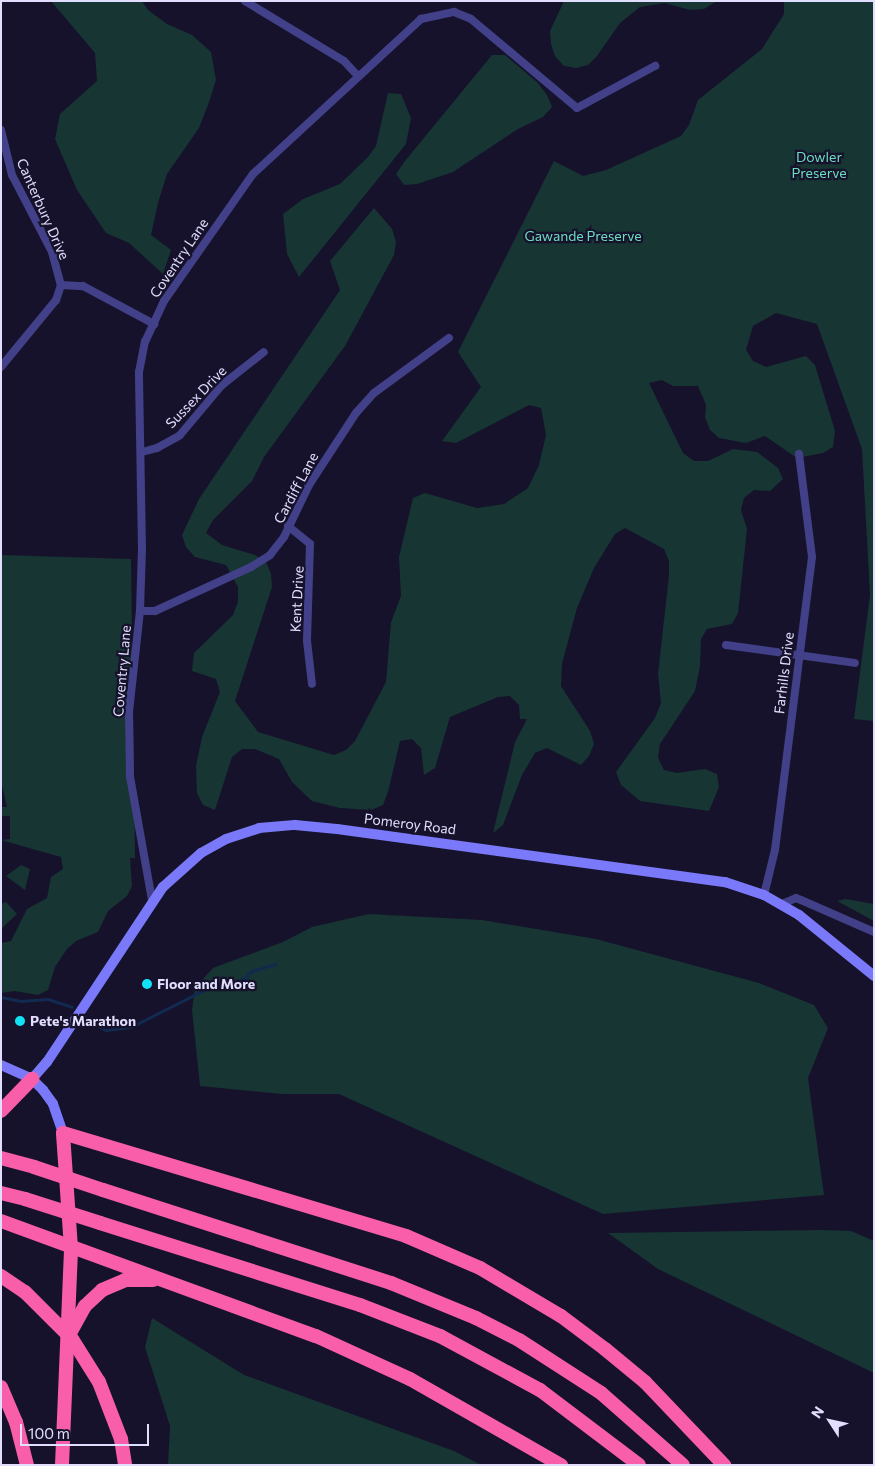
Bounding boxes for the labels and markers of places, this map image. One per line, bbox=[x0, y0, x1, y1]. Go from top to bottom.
place label: Floor and More bbox=[157, 976, 255, 992]
marker: Floor and More bbox=[141, 978, 153, 990]
place label: Pete's Marathon bbox=[30, 1013, 136, 1029]
marker: Pete's Marathon bbox=[14, 1015, 26, 1027]

